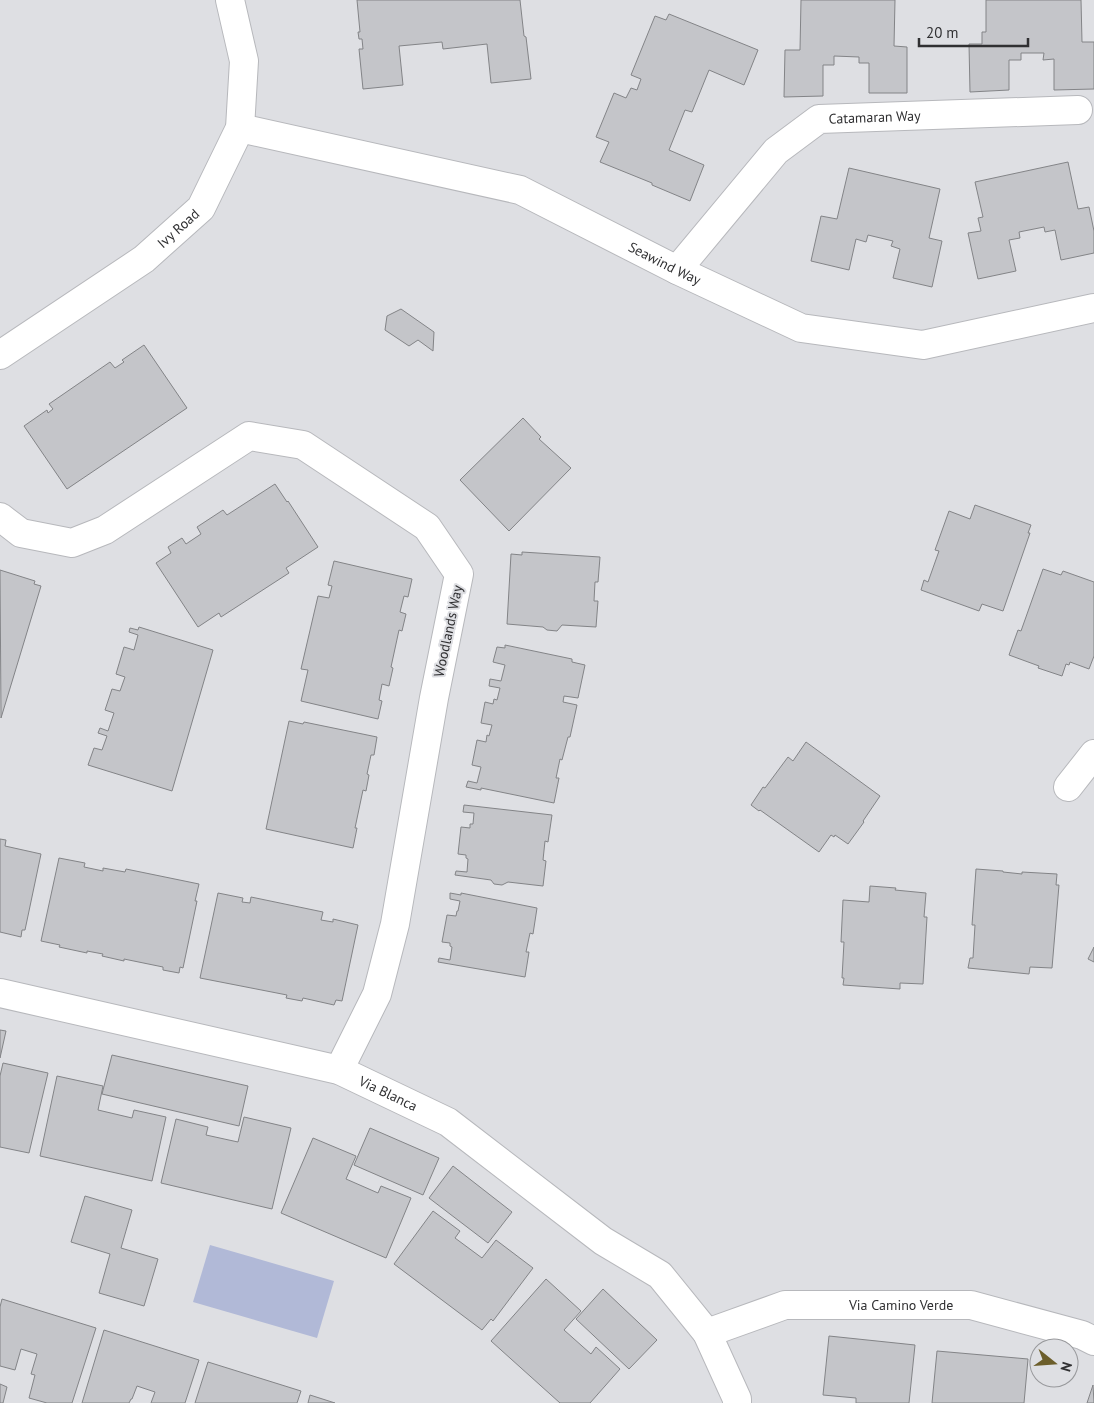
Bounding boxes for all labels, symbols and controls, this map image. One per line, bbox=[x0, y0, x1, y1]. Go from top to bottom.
scale bar bbox=[919, 15, 1028, 47]
text: 20 m bbox=[926, 23, 959, 42]
street label: Catamaran Way bbox=[828, 106, 921, 128]
street label: Ivy Road bbox=[153, 205, 203, 252]
street label: Seawind Way bbox=[625, 238, 704, 289]
street label: Woodlands Way bbox=[429, 583, 467, 679]
street label: Via Blanca bbox=[355, 1071, 420, 1115]
street label: Via Camino Verde bbox=[848, 1296, 953, 1314]
north arrow bbox=[1029, 1338, 1079, 1388]
text: N bbox=[1056, 1360, 1076, 1374]

